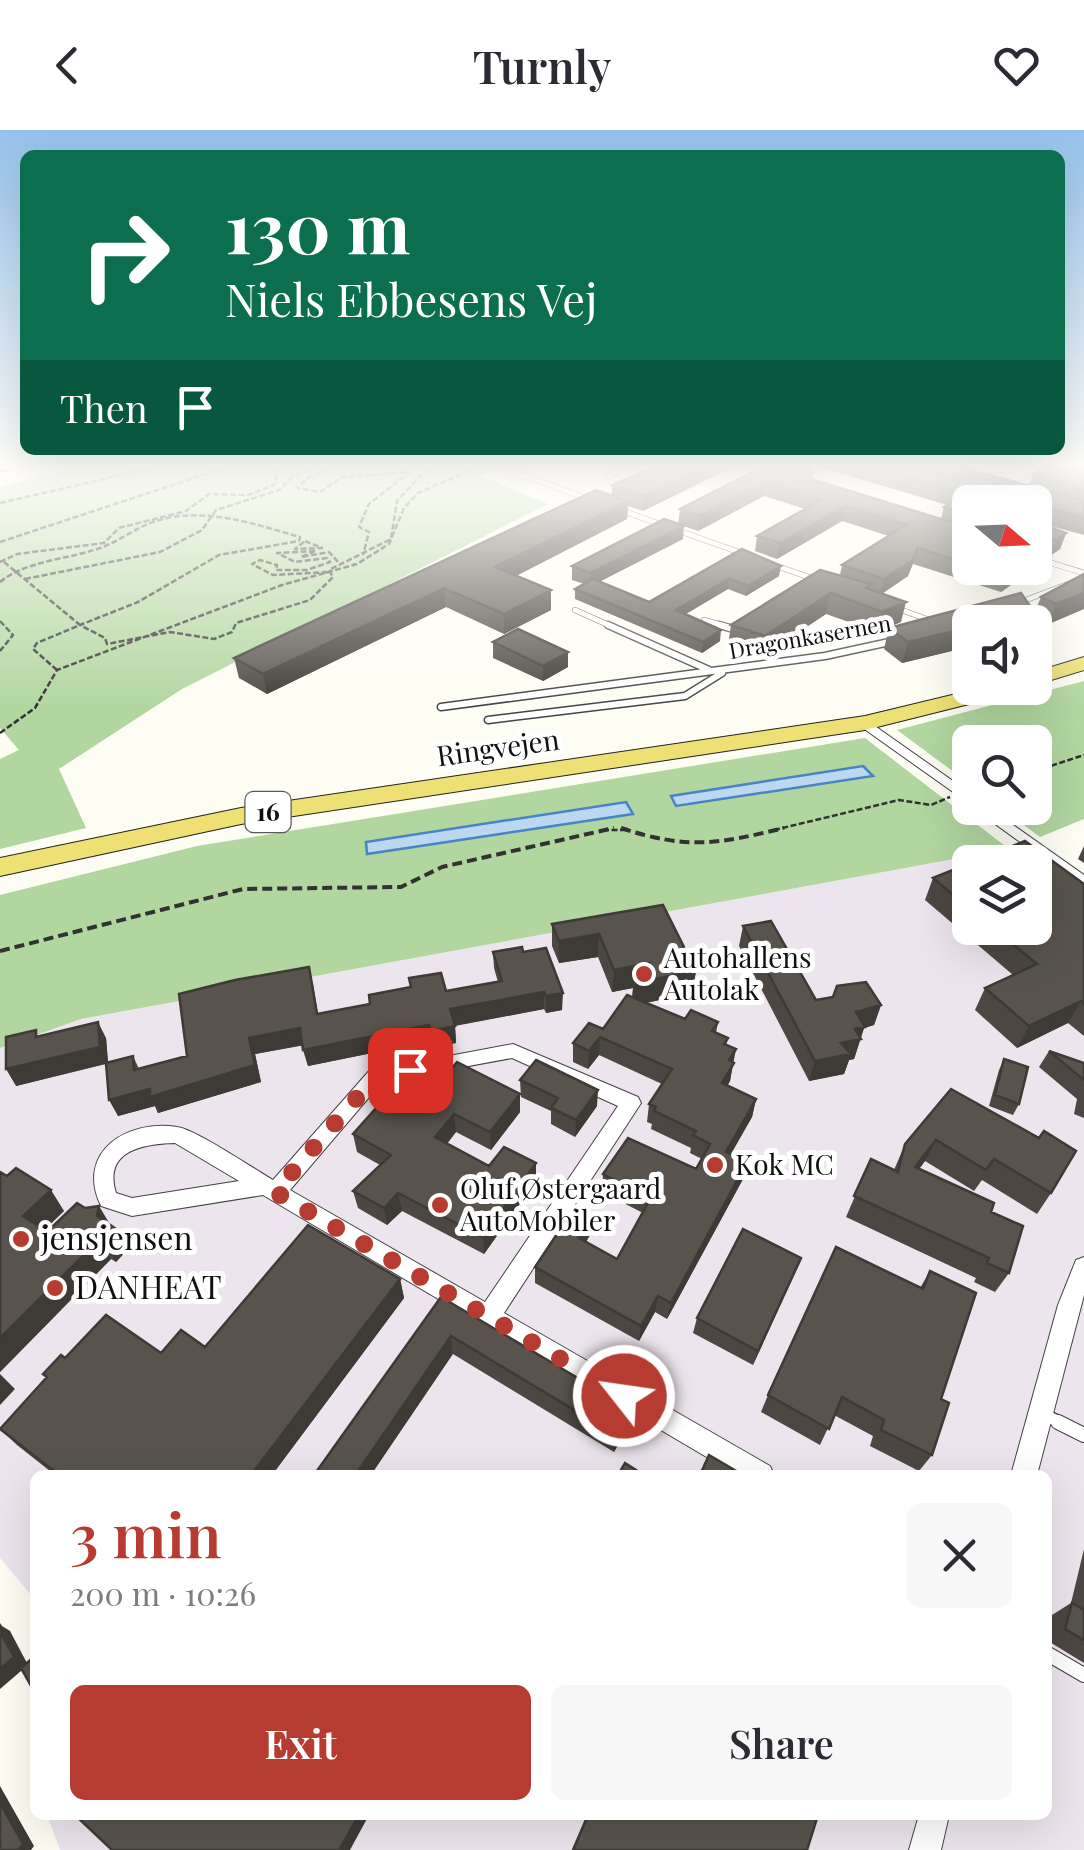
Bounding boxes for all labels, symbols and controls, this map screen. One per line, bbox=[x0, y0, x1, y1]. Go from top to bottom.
text: Turnly bbox=[473, 35, 611, 95]
icon: back bbox=[40, 38, 95, 93]
icon: heart bbox=[989, 38, 1044, 93]
text: 130 m bbox=[225, 178, 410, 272]
icon: right bbox=[60, 190, 190, 320]
text: Niels Ebbesens Vej bbox=[225, 268, 597, 328]
icon: arrive bbox=[168, 380, 223, 435]
text: Then bbox=[60, 382, 148, 433]
north arrow bbox=[952, 485, 1052, 585]
map controls bbox=[952, 485, 1052, 945]
button: sound bbox=[952, 605, 1052, 705]
street label: Dragonkasernen bbox=[726, 607, 893, 665]
street label: Ringvejen bbox=[434, 720, 562, 773]
button: search bbox=[952, 725, 1052, 825]
road number: 16 bbox=[246, 792, 290, 832]
button: layers bbox=[952, 845, 1052, 945]
place label: Autohallens Autolak bbox=[663, 938, 812, 1007]
marker: Autohallens Autolak bbox=[633, 963, 655, 985]
pin bbox=[368, 1028, 453, 1113]
icon: arrive bbox=[383, 1043, 438, 1098]
place label: Kok MC bbox=[735, 1145, 834, 1182]
marker: Kok MC bbox=[704, 1154, 726, 1176]
place label: Oluf Østergaard AutoMobiler bbox=[459, 1169, 661, 1238]
marker: Oluf Østergaard AutoMobiler bbox=[429, 1194, 451, 1216]
place label: jensjensen bbox=[40, 1215, 193, 1258]
marker: jensjensen bbox=[10, 1228, 32, 1250]
place label: DANHEAT bbox=[75, 1264, 222, 1307]
marker: DANHEAT bbox=[44, 1277, 66, 1299]
position arrow bbox=[572, 1344, 676, 1448]
text: 3 min bbox=[70, 1493, 222, 1573]
button: close bbox=[907, 1503, 1012, 1608]
text: 200 m · 10:26 bbox=[70, 1571, 256, 1614]
button: Exit bbox=[70, 1685, 531, 1800]
button: Share bbox=[551, 1685, 1012, 1800]

